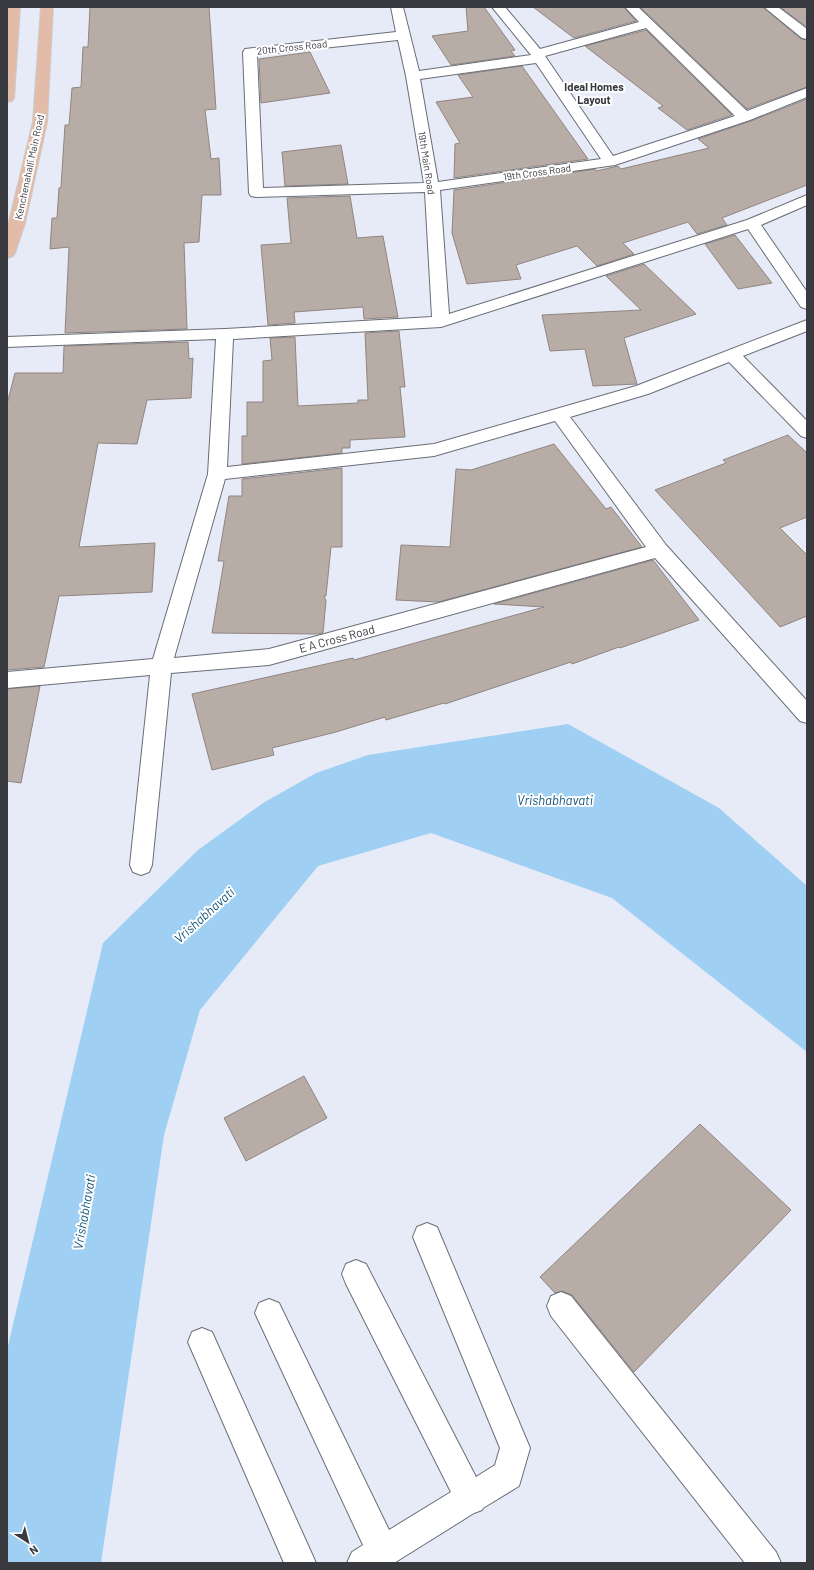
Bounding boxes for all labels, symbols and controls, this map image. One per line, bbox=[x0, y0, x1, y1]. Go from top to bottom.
street label: 20th Cross Road bbox=[256, 37, 328, 57]
district label: Ideal Homes Layout bbox=[564, 80, 624, 106]
street label: Kenchenahalli Main Road bbox=[12, 113, 46, 221]
street label: 19th Main Road bbox=[416, 130, 438, 196]
street label: 19th Cross Road bbox=[502, 161, 572, 183]
street label: E A Cross Road bbox=[297, 621, 376, 655]
water label: Vrishabhavati bbox=[517, 792, 594, 808]
water label: Vrishabhavati bbox=[170, 883, 238, 946]
water label: Vrishabhavati bbox=[70, 1173, 99, 1251]
north arrow bbox=[8, 1522, 48, 1562]
text: N bbox=[27, 1543, 41, 1558]

